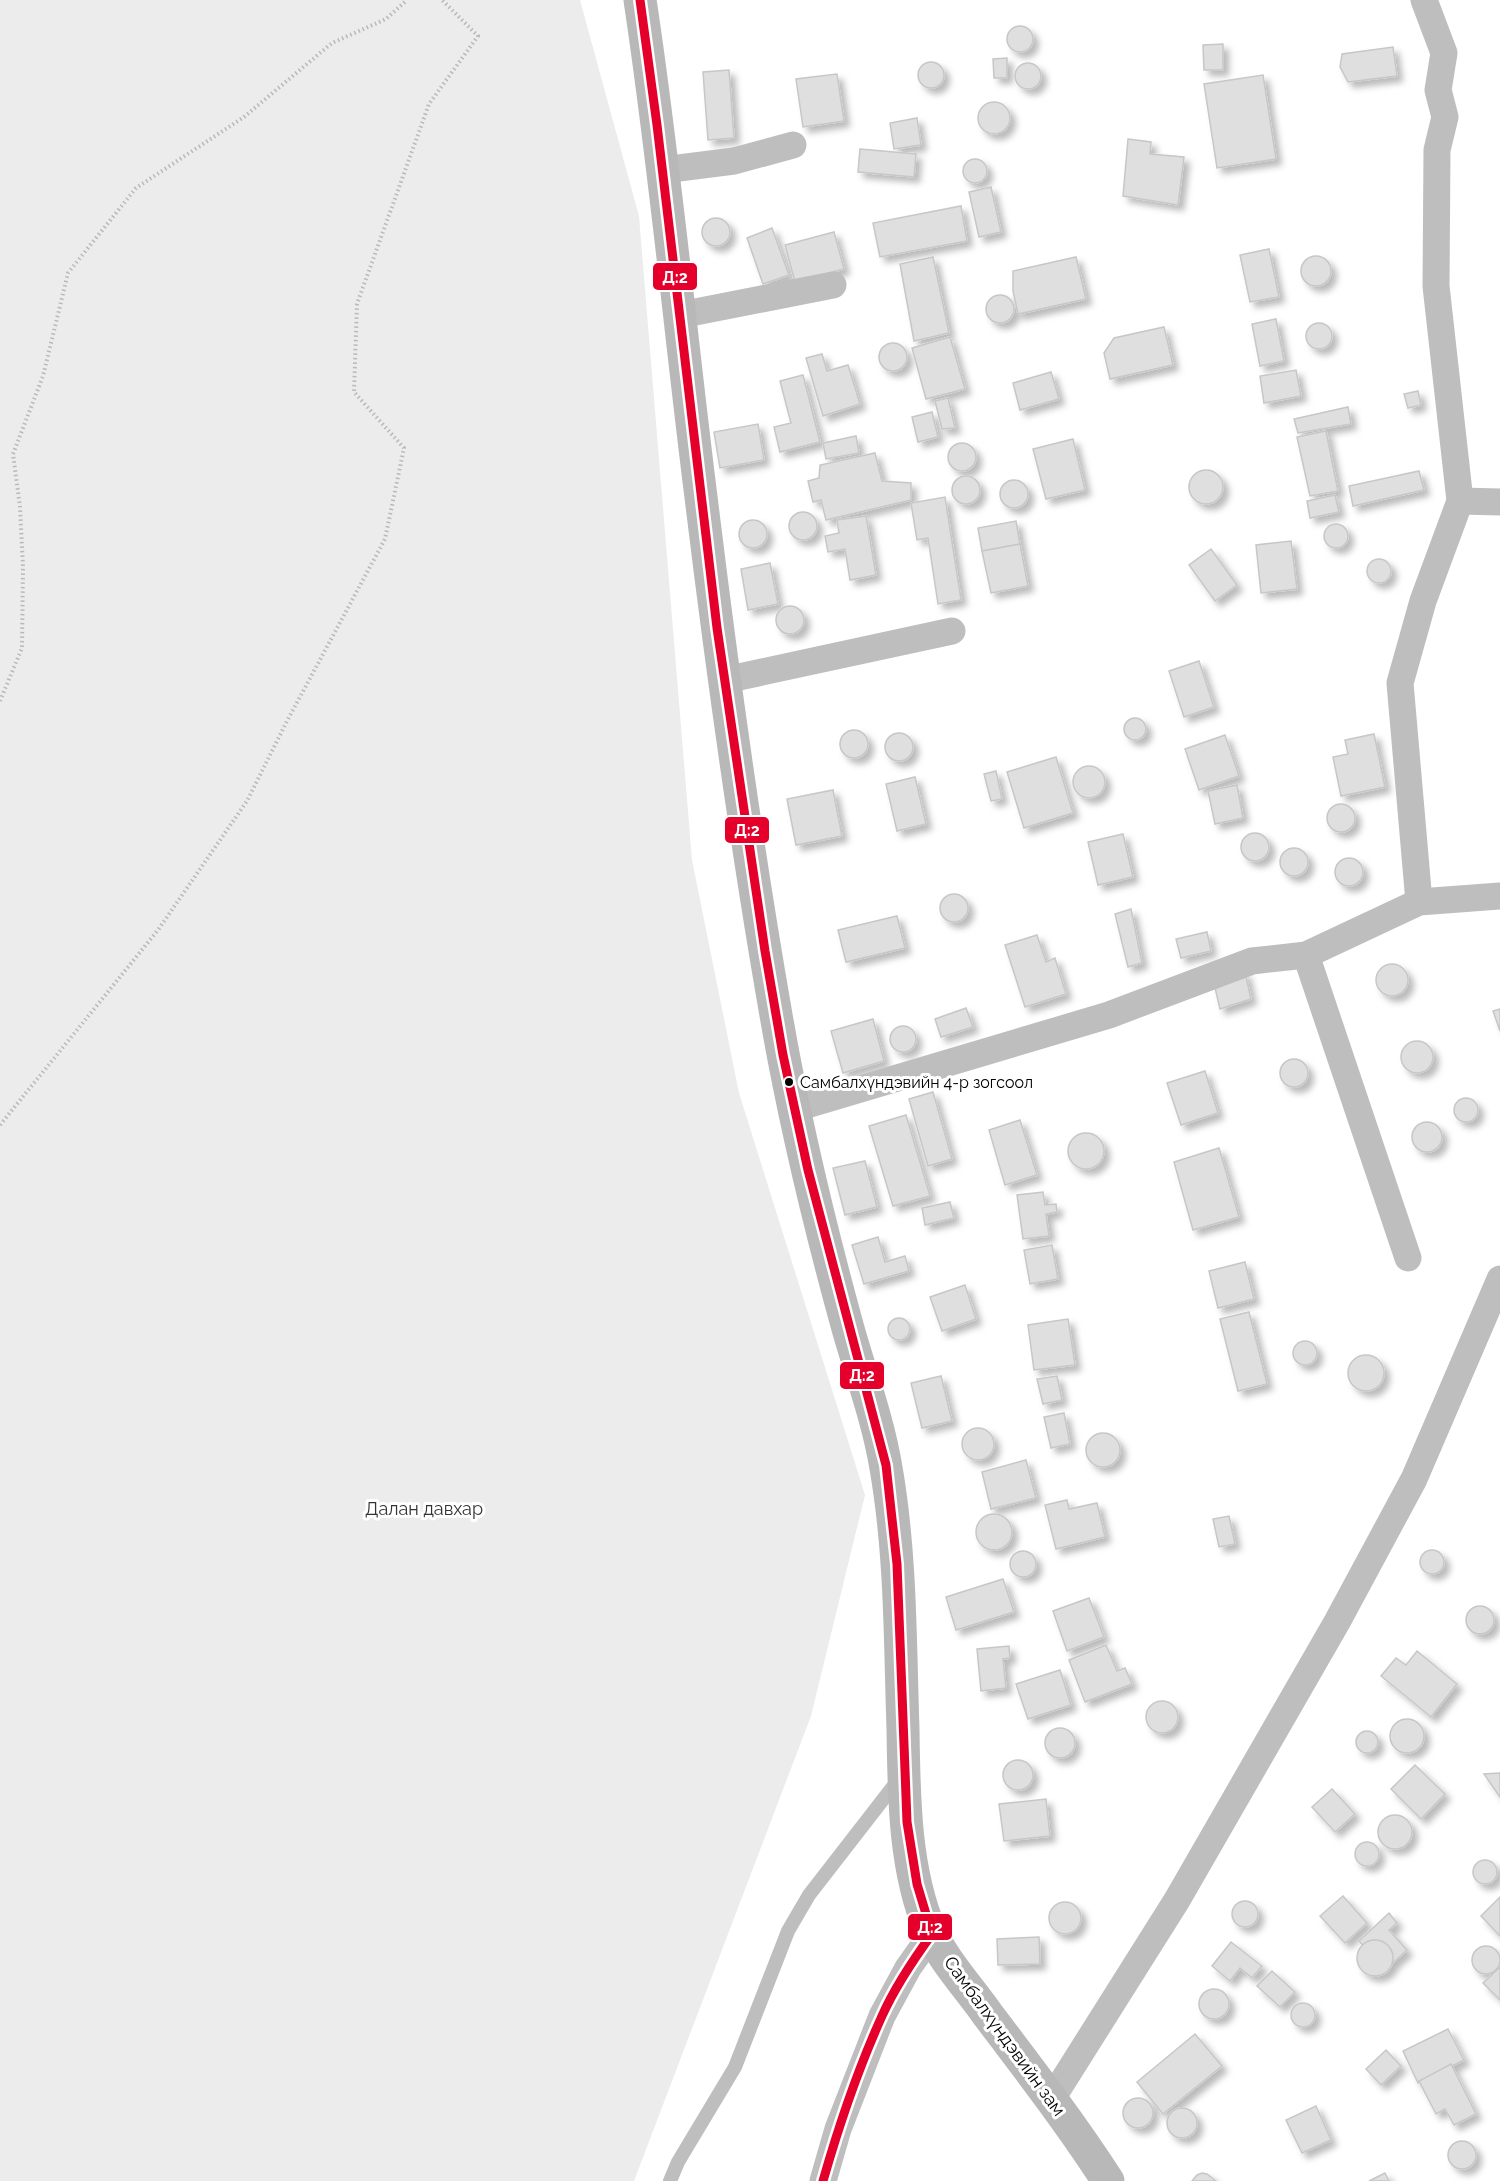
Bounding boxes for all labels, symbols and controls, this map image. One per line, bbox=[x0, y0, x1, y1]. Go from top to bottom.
line badge: Д:2 bbox=[652, 262, 698, 291]
text: Д:2 bbox=[662, 268, 688, 287]
line badge: Д:2 bbox=[724, 816, 770, 844]
text: Д:2 bbox=[734, 821, 760, 840]
place label: Самбалхүндэвийн 4-р зогсоол bbox=[800, 1073, 1033, 1092]
marker: Самбалхүндэвийн 4-р зогсоол bbox=[783, 1076, 795, 1088]
line badge: Д:2 bbox=[839, 1361, 885, 1390]
text: Д:2 bbox=[849, 1366, 875, 1385]
park label: Далан давхар bbox=[365, 1498, 483, 1519]
line badge: Д:2 bbox=[907, 1913, 953, 1941]
text: Д:2 bbox=[917, 1918, 943, 1937]
street label: Самбалхүндэвийн зам bbox=[940, 1952, 1070, 2120]

